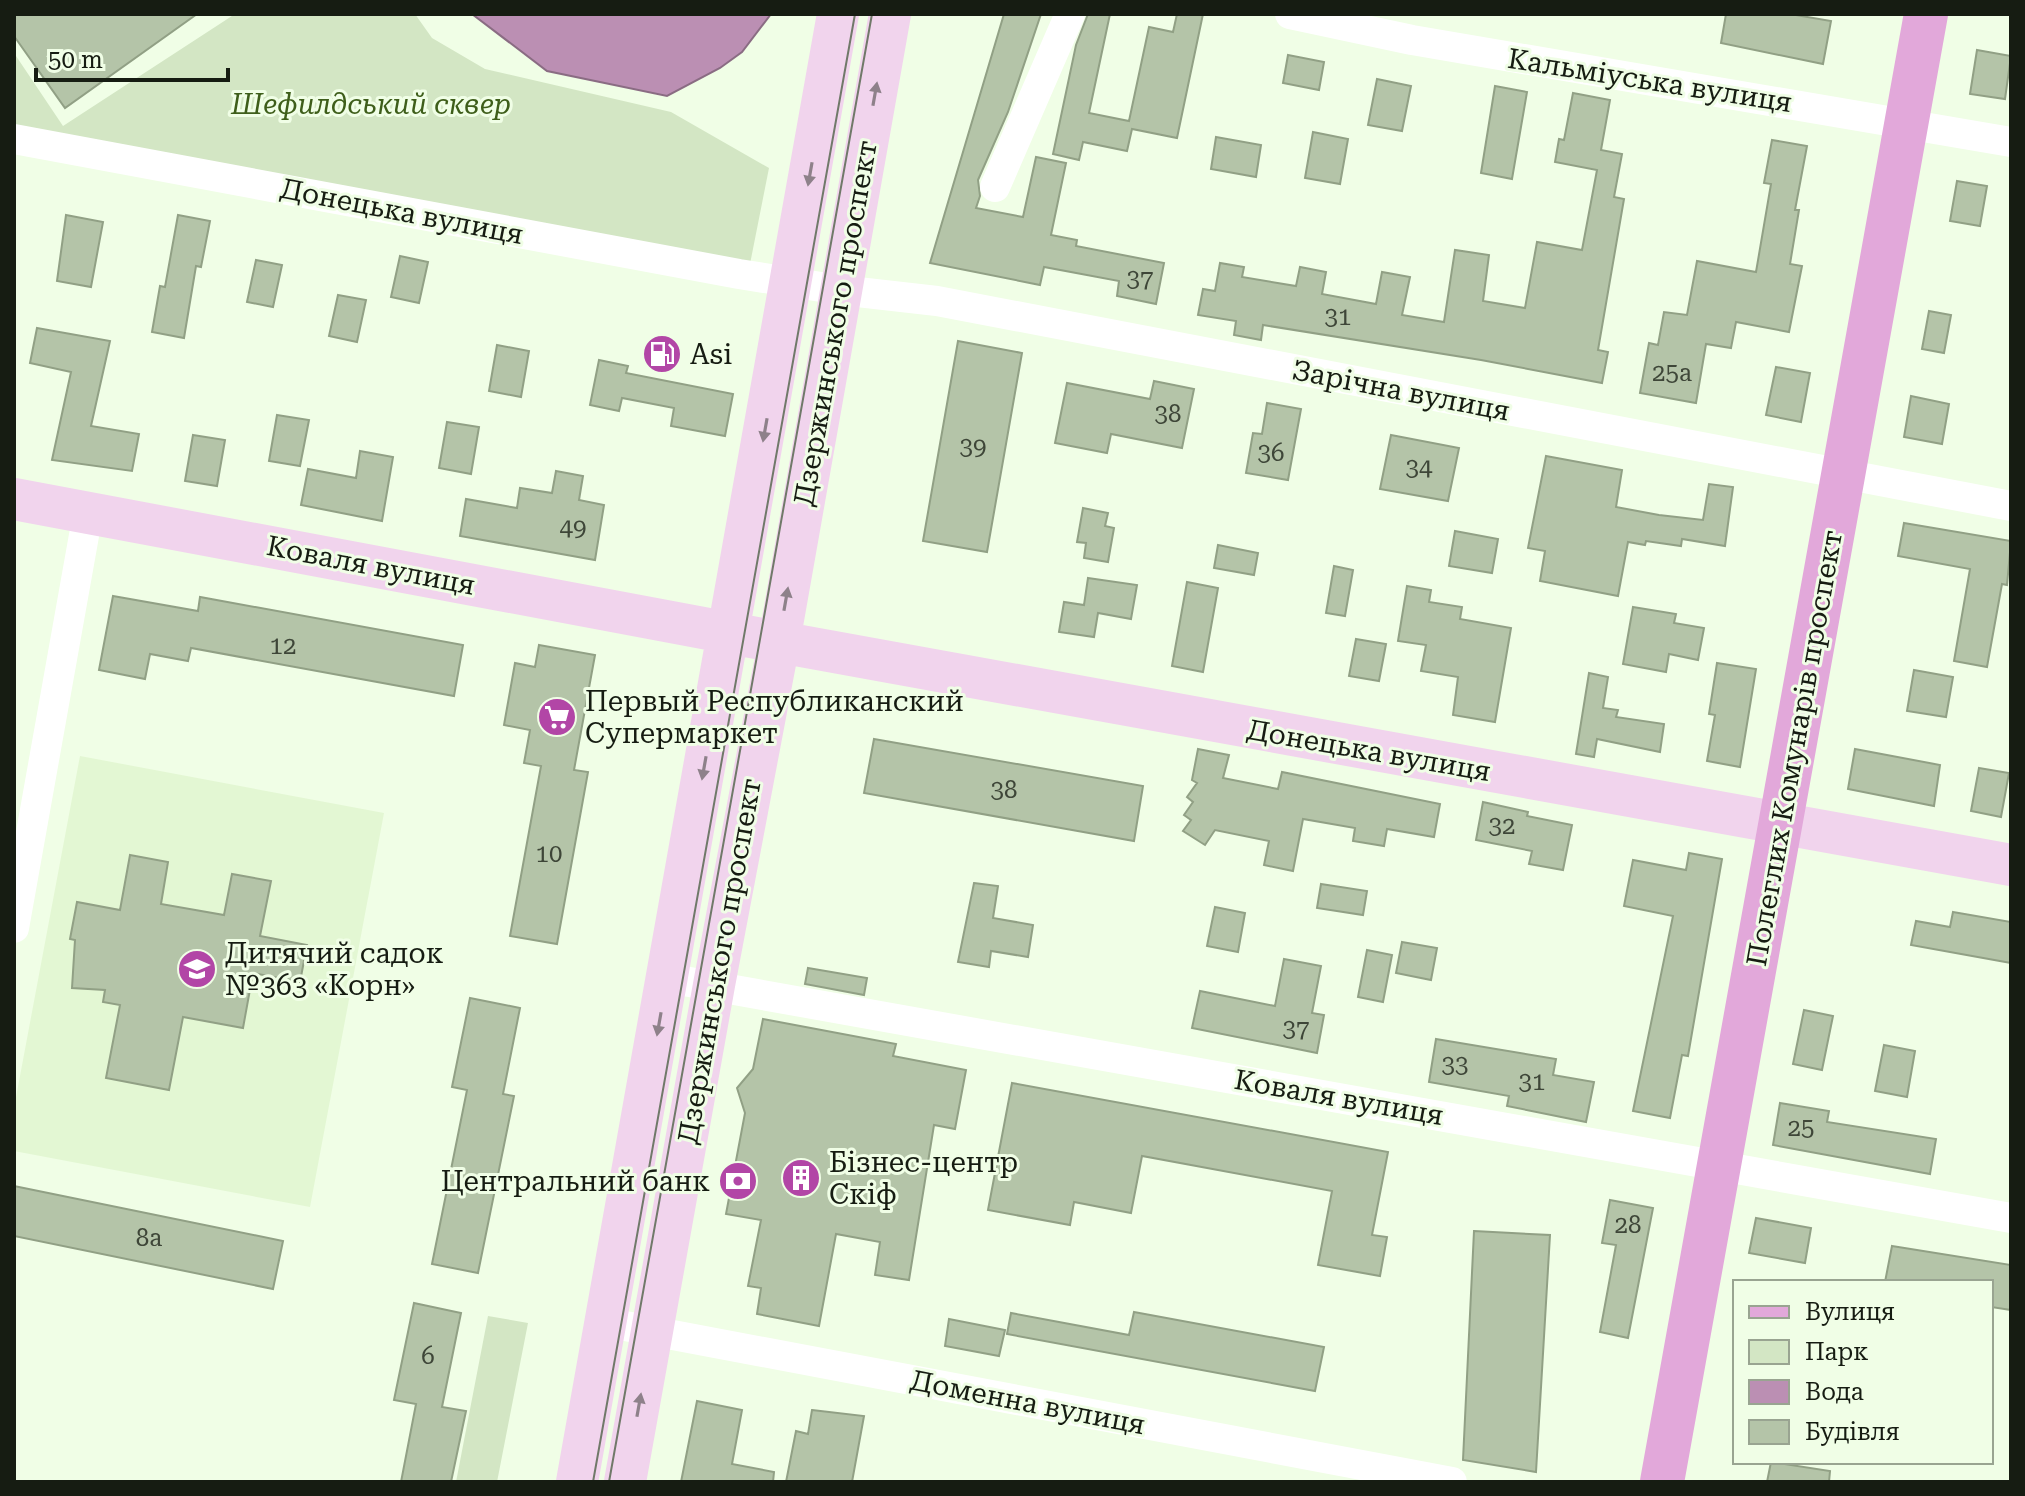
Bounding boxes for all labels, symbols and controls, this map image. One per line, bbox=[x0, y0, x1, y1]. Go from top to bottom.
scale bar bbox=[36, 32, 228, 82]
street label: Кальміуська вулиця bbox=[1505, 42, 1794, 119]
text: 50 m bbox=[48, 46, 103, 74]
one-way arrow bbox=[870, 82, 882, 107]
park label: Шефилдський сквер bbox=[230, 88, 511, 121]
street label: Дзержинського проспект bbox=[787, 138, 884, 508]
one-way arrow bbox=[803, 161, 815, 186]
street label: Донецька вулиця bbox=[278, 172, 526, 251]
house number: 37 bbox=[1127, 265, 1153, 293]
house number: 31 bbox=[1325, 303, 1351, 331]
fuel station icon: Asi bbox=[641, 333, 683, 375]
place label: Asi bbox=[690, 338, 732, 371]
street label: Зарічна вулиця bbox=[1289, 353, 1513, 428]
house number: 25а bbox=[1652, 359, 1692, 387]
house number: 38 bbox=[1155, 400, 1181, 428]
one-way arrow bbox=[758, 417, 770, 442]
house number: 39 bbox=[960, 433, 986, 461]
house number: 36 bbox=[1258, 439, 1284, 467]
house number: 34 bbox=[1406, 454, 1433, 482]
house number: 49 bbox=[560, 514, 586, 542]
street label: Полеглих Комунарів проспект bbox=[1740, 528, 1849, 969]
street label: Коваля вулиця bbox=[264, 529, 478, 602]
one-way arrow bbox=[781, 586, 793, 611]
house number: 12 bbox=[270, 632, 296, 660]
place label: Первый Республиканский Супермаркет bbox=[585, 685, 964, 750]
supermarket icon: Первый Республиканский Супермаркет bbox=[536, 696, 578, 738]
street label: Донецька вулиця bbox=[1244, 713, 1493, 788]
one-way arrow bbox=[698, 756, 710, 781]
street label: Дзержинського проспект bbox=[671, 776, 768, 1146]
house number: 38 bbox=[991, 776, 1017, 804]
house number: 32 bbox=[1489, 812, 1515, 840]
house number: 10 bbox=[536, 840, 562, 868]
place label: Дитячий садок №363 «Корн» bbox=[225, 937, 444, 1002]
school or university icon: Дитячий садок №363 «Корн» bbox=[176, 948, 218, 990]
one-way arrow bbox=[652, 1012, 664, 1037]
house number: 37 bbox=[1283, 1015, 1309, 1043]
house number: 33 bbox=[1442, 1051, 1468, 1079]
street label: Коваля вулиця bbox=[1232, 1063, 1446, 1132]
house number: 31 bbox=[1519, 1068, 1545, 1096]
house number: 25 bbox=[1788, 1114, 1814, 1142]
place label: Бізнес-центр Скіф bbox=[829, 1146, 1018, 1211]
building icon: Бізнес-центр Скіф bbox=[780, 1157, 822, 1199]
bank icon: Центральний банк bbox=[717, 1160, 759, 1202]
place label: Центральний банк bbox=[441, 1165, 710, 1198]
house number: 28 bbox=[1615, 1211, 1641, 1239]
house number: 8а bbox=[136, 1224, 162, 1252]
legend bbox=[1733, 1280, 1993, 1464]
text: Вулиця bbox=[1805, 1298, 1895, 1326]
text: Парк bbox=[1805, 1338, 1868, 1366]
house number: 6 bbox=[421, 1342, 435, 1370]
street label: Доменна вулиця bbox=[908, 1364, 1148, 1441]
text: Вода bbox=[1805, 1378, 1864, 1406]
one-way arrow bbox=[633, 1392, 645, 1417]
text: Будівля bbox=[1805, 1418, 1900, 1446]

